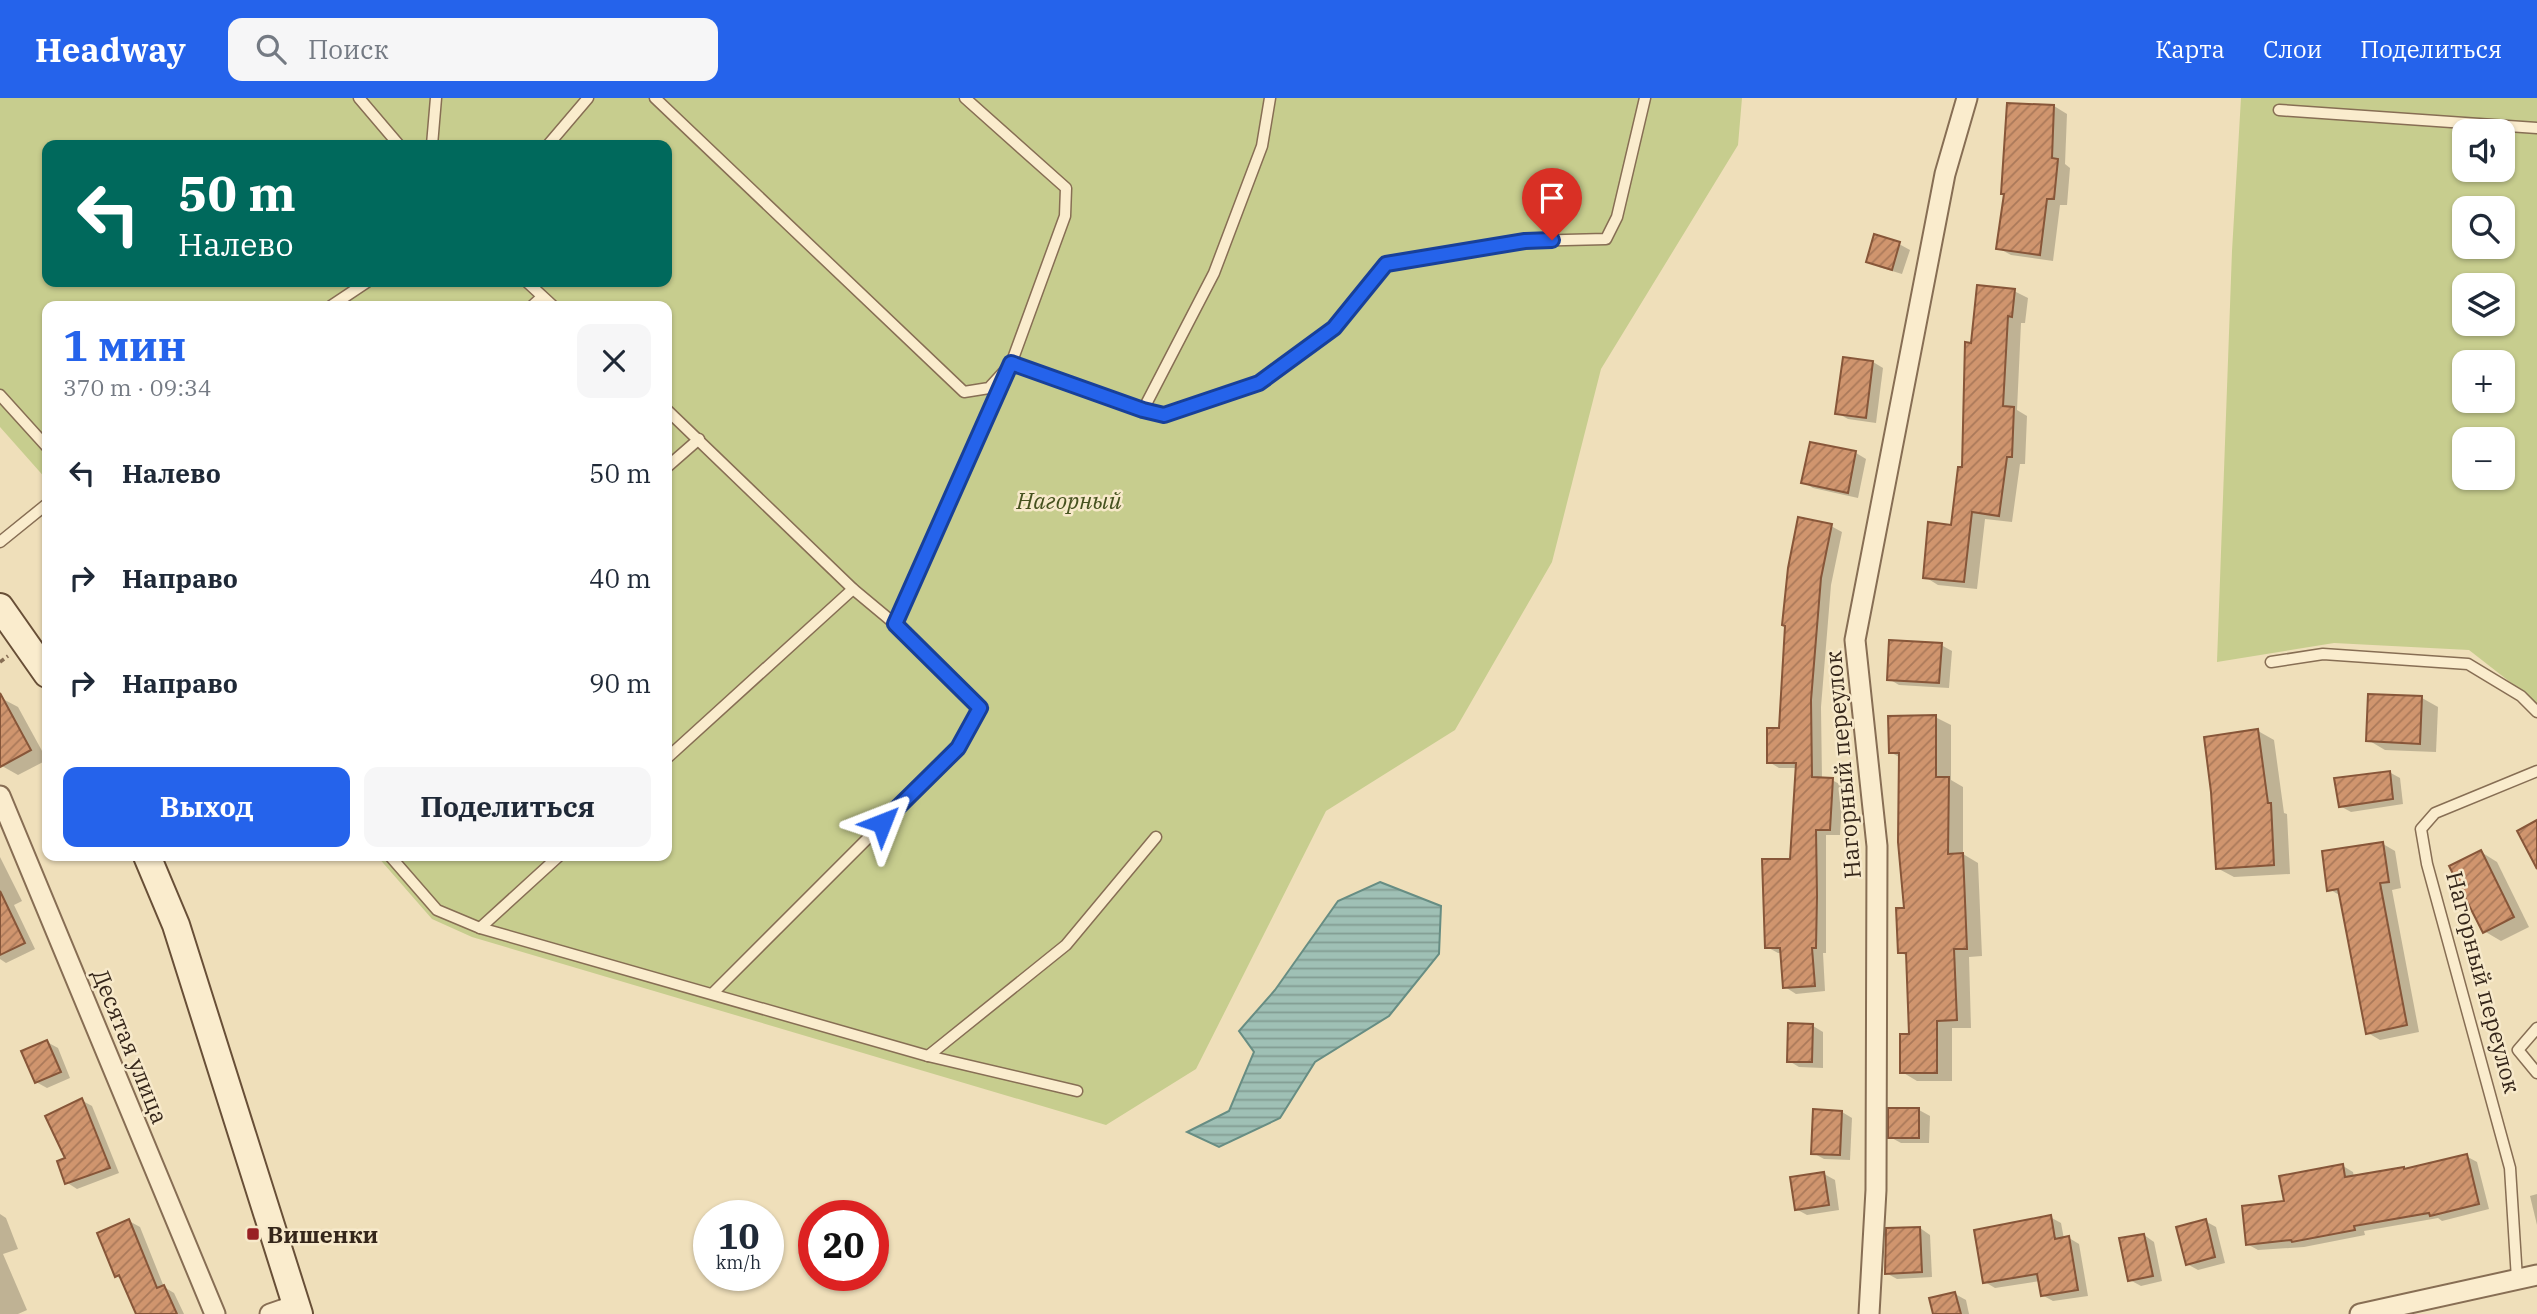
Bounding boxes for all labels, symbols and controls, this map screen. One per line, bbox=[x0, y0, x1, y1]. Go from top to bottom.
search box bbox=[228, 18, 718, 81]
text: Headway bbox=[35, 28, 186, 71]
icon: search bbox=[252, 30, 290, 68]
text: Поиск bbox=[308, 32, 389, 66]
text: Карта bbox=[2155, 33, 2225, 65]
text: Слои bbox=[2263, 33, 2322, 65]
text: Поделиться bbox=[2360, 33, 2502, 65]
map controls bbox=[2452, 119, 2515, 490]
button: sound bbox=[2452, 119, 2515, 182]
text: 50 m bbox=[178, 161, 296, 224]
icon: left bbox=[63, 168, 154, 259]
pin bbox=[1522, 168, 1582, 240]
icon: arrive bbox=[1533, 179, 1571, 217]
button: search bbox=[2452, 196, 2515, 259]
text: Налево bbox=[178, 223, 294, 265]
button: layers bbox=[2452, 273, 2515, 336]
text: 1 мин bbox=[63, 318, 186, 373]
button: close bbox=[577, 324, 651, 398]
button: + bbox=[2452, 350, 2515, 413]
text: 370 m · 09:34 bbox=[63, 372, 212, 402]
button: − bbox=[2452, 427, 2515, 490]
icon: left bbox=[63, 454, 101, 492]
text: Налево bbox=[122, 456, 221, 490]
text: 50 m bbox=[589, 456, 651, 490]
park label: Нагорный bbox=[1016, 485, 1121, 515]
icon: right bbox=[63, 559, 101, 597]
text: Направо bbox=[122, 561, 238, 595]
text: 40 m bbox=[589, 561, 651, 595]
street label: Нагорный переулок bbox=[1817, 649, 1867, 880]
icon: right bbox=[63, 664, 101, 702]
text: Направо bbox=[122, 666, 238, 700]
text: 90 m bbox=[589, 666, 651, 700]
button: Выход bbox=[63, 767, 350, 847]
button: Поделиться bbox=[364, 767, 651, 847]
position arrow bbox=[845, 786, 919, 860]
street label: Нагорный переулок bbox=[2440, 868, 2528, 1097]
street label: Десятая улица bbox=[86, 964, 176, 1128]
speed limit sign: 20 bbox=[798, 1200, 889, 1291]
text: 10 bbox=[717, 1213, 760, 1259]
place label: Вишенки bbox=[267, 1219, 378, 1249]
marker: Вишенки bbox=[245, 1226, 261, 1242]
text: km/h bbox=[716, 1251, 761, 1274]

